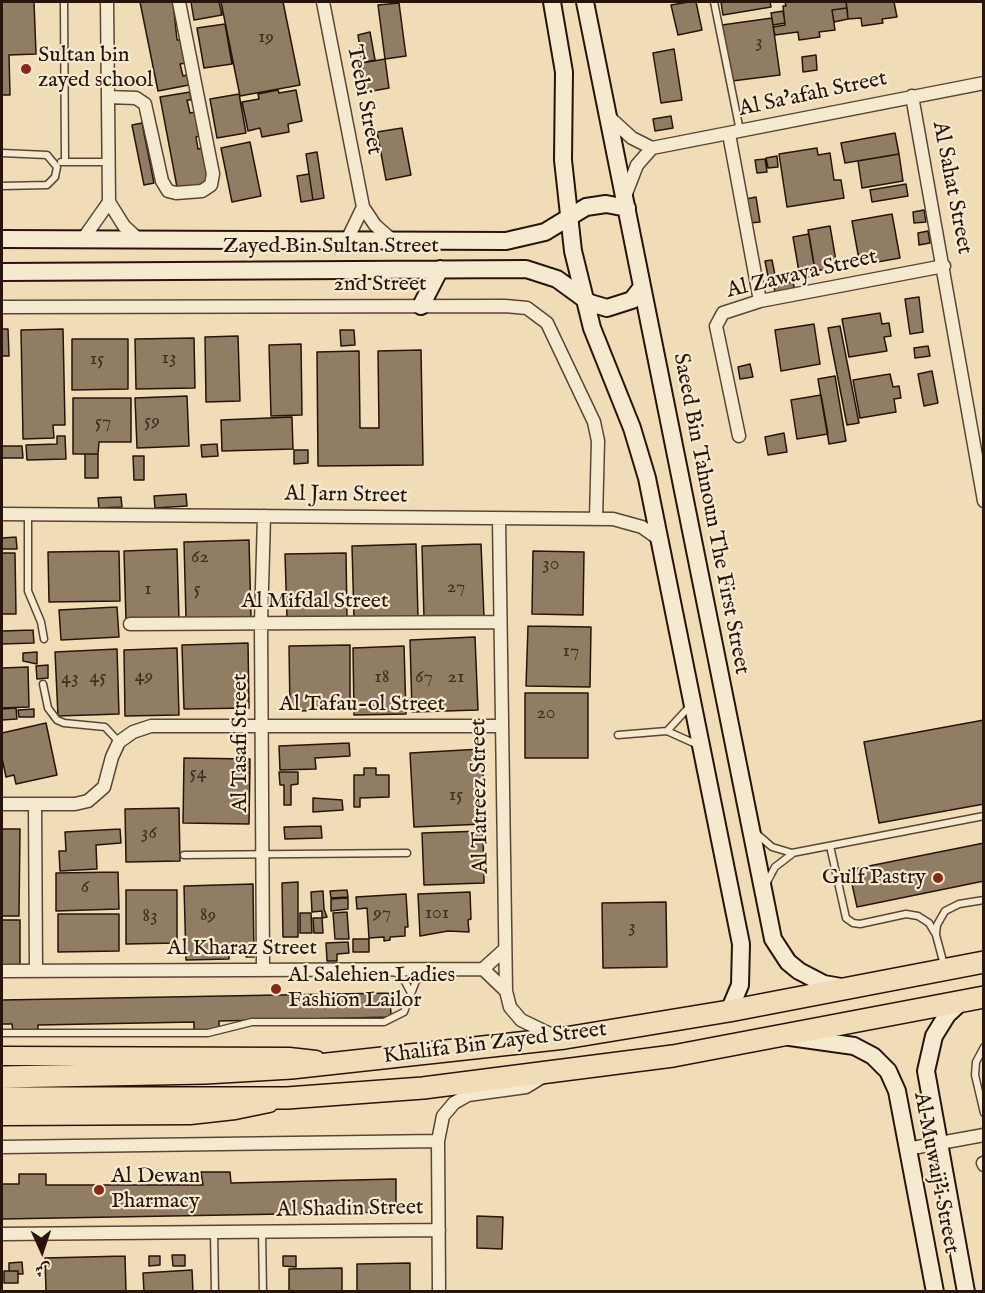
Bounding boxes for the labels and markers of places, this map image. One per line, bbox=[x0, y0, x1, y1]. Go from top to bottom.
place label: Sultan bin zayed school bbox=[38, 43, 153, 94]
marker: Sultan bin zayed school bbox=[19, 62, 33, 76]
place label: Gulf Pastry bbox=[822, 865, 926, 891]
marker: Gulf Pastry bbox=[931, 871, 945, 885]
place label: Al Salehien Ladies Fashion Lailor bbox=[288, 963, 455, 1014]
marker: Al Salehien Ladies Fashion Lailor bbox=[269, 982, 283, 996]
place label: Al Dewan Pharmacy bbox=[111, 1164, 200, 1216]
marker: Al Dewan Pharmacy bbox=[92, 1183, 106, 1197]

